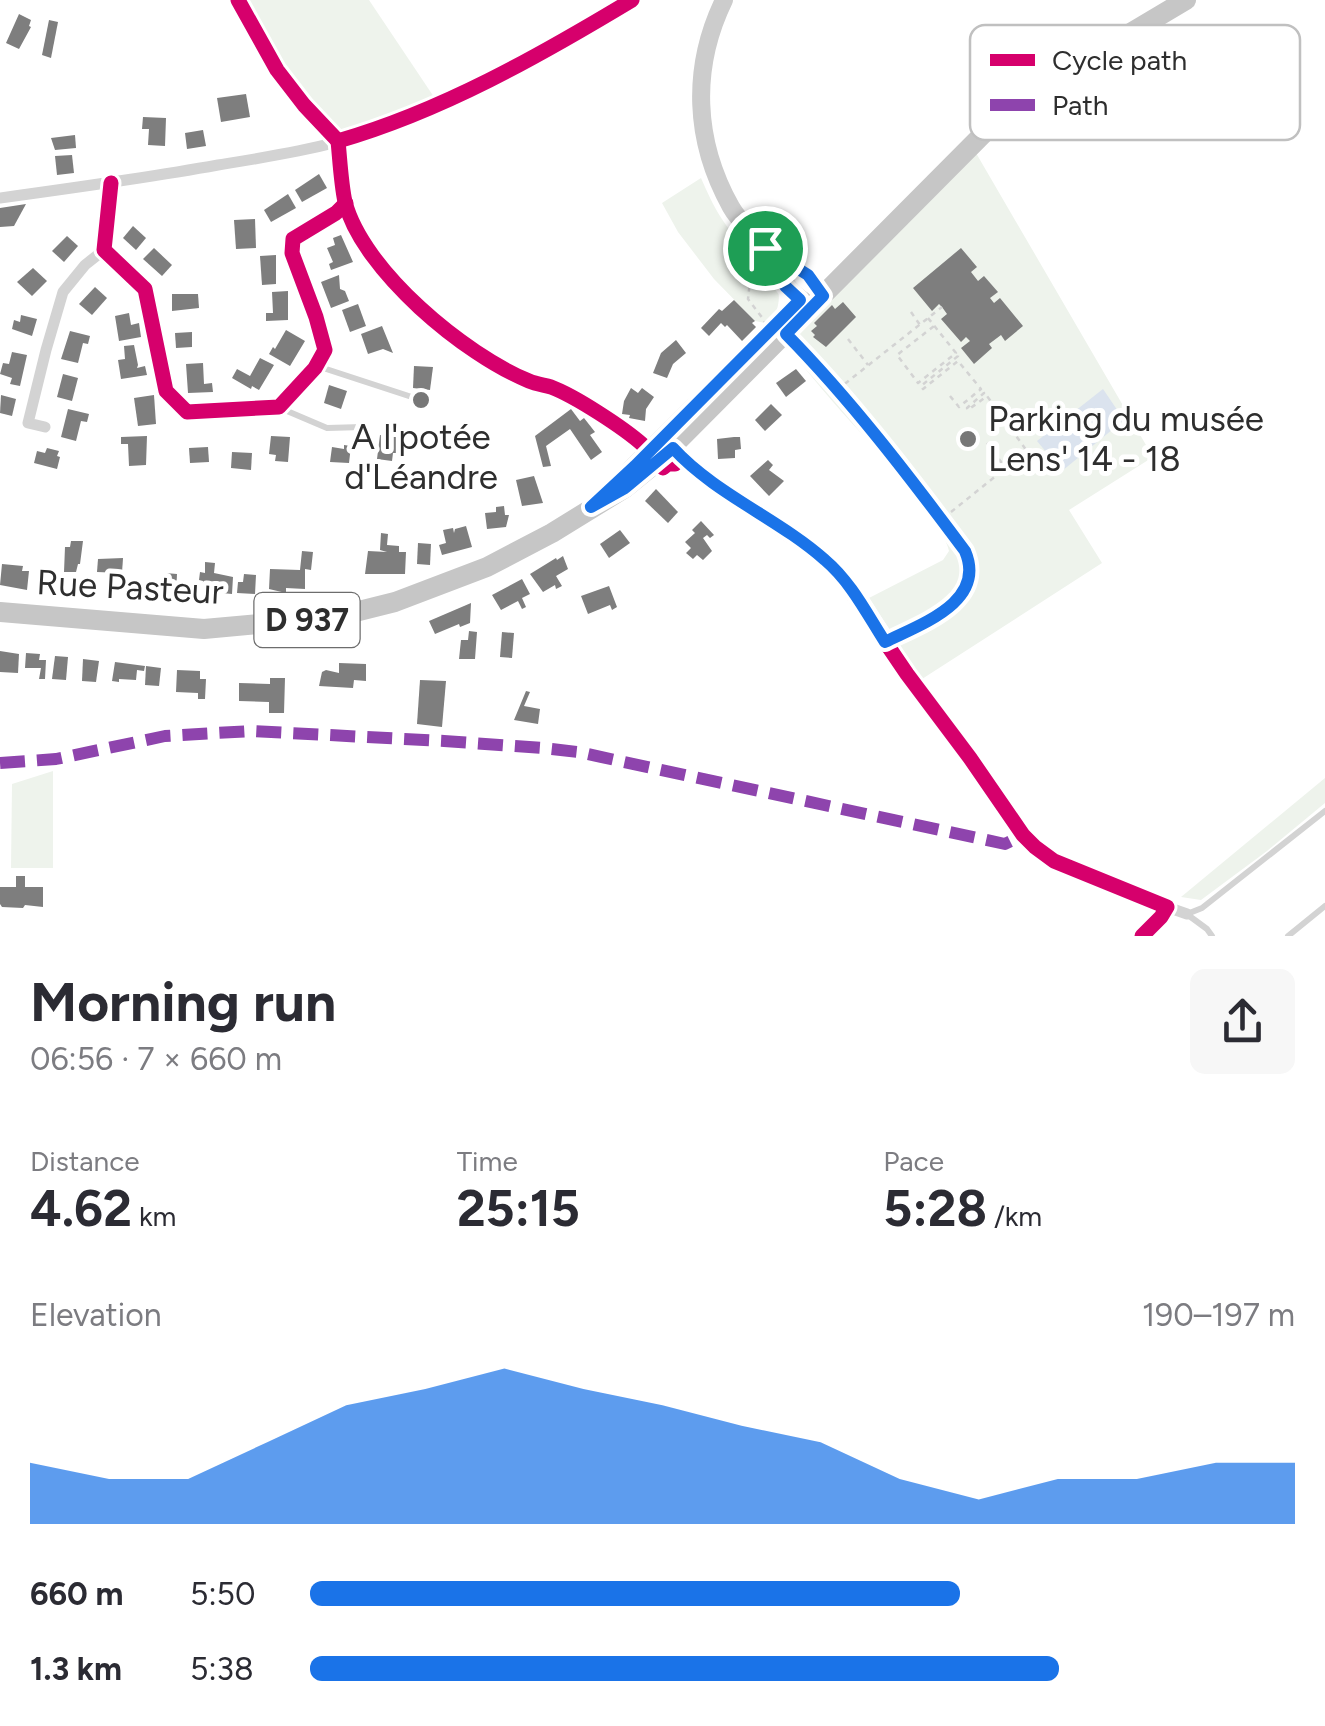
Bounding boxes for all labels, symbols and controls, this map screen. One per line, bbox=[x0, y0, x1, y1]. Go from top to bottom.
legend bbox=[970, 25, 1300, 140]
text: Cycle path bbox=[1052, 43, 1187, 77]
text: Path bbox=[1052, 88, 1108, 122]
pin bbox=[723, 206, 808, 291]
icon: arrive bbox=[738, 221, 793, 276]
marker: A l'potée d'Léandre bbox=[410, 389, 432, 411]
place label: Parking du musée Lens' 14 - 18 bbox=[988, 398, 1264, 480]
place label: A l'potée d'Léandre bbox=[344, 416, 498, 498]
marker: Parking du musée Lens' 14 - 18 bbox=[957, 428, 979, 450]
street label: Rue Pasteur bbox=[36, 561, 225, 613]
road number: D 937 bbox=[254, 593, 360, 647]
text: Morning run bbox=[30, 969, 336, 1035]
button: share bbox=[1190, 969, 1295, 1074]
text: 06:56 · 7 × 660 m bbox=[30, 1040, 282, 1078]
text: Distance bbox=[30, 1144, 140, 1178]
text: Time bbox=[457, 1144, 518, 1178]
text: Pace bbox=[883, 1144, 944, 1178]
text: 4.62 bbox=[30, 1178, 132, 1239]
text: 25:15 bbox=[457, 1178, 580, 1239]
text: 5:28 bbox=[883, 1178, 987, 1239]
text: km bbox=[132, 1199, 176, 1233]
text: /km bbox=[987, 1199, 1042, 1233]
text: Elevation bbox=[30, 1296, 162, 1334]
text: 190–197 m bbox=[1142, 1296, 1295, 1334]
text: 660 m bbox=[30, 1575, 123, 1613]
text: 5:50 bbox=[190, 1575, 255, 1613]
text: 1.3 km bbox=[30, 1650, 122, 1688]
text: 5:38 bbox=[190, 1650, 254, 1688]

